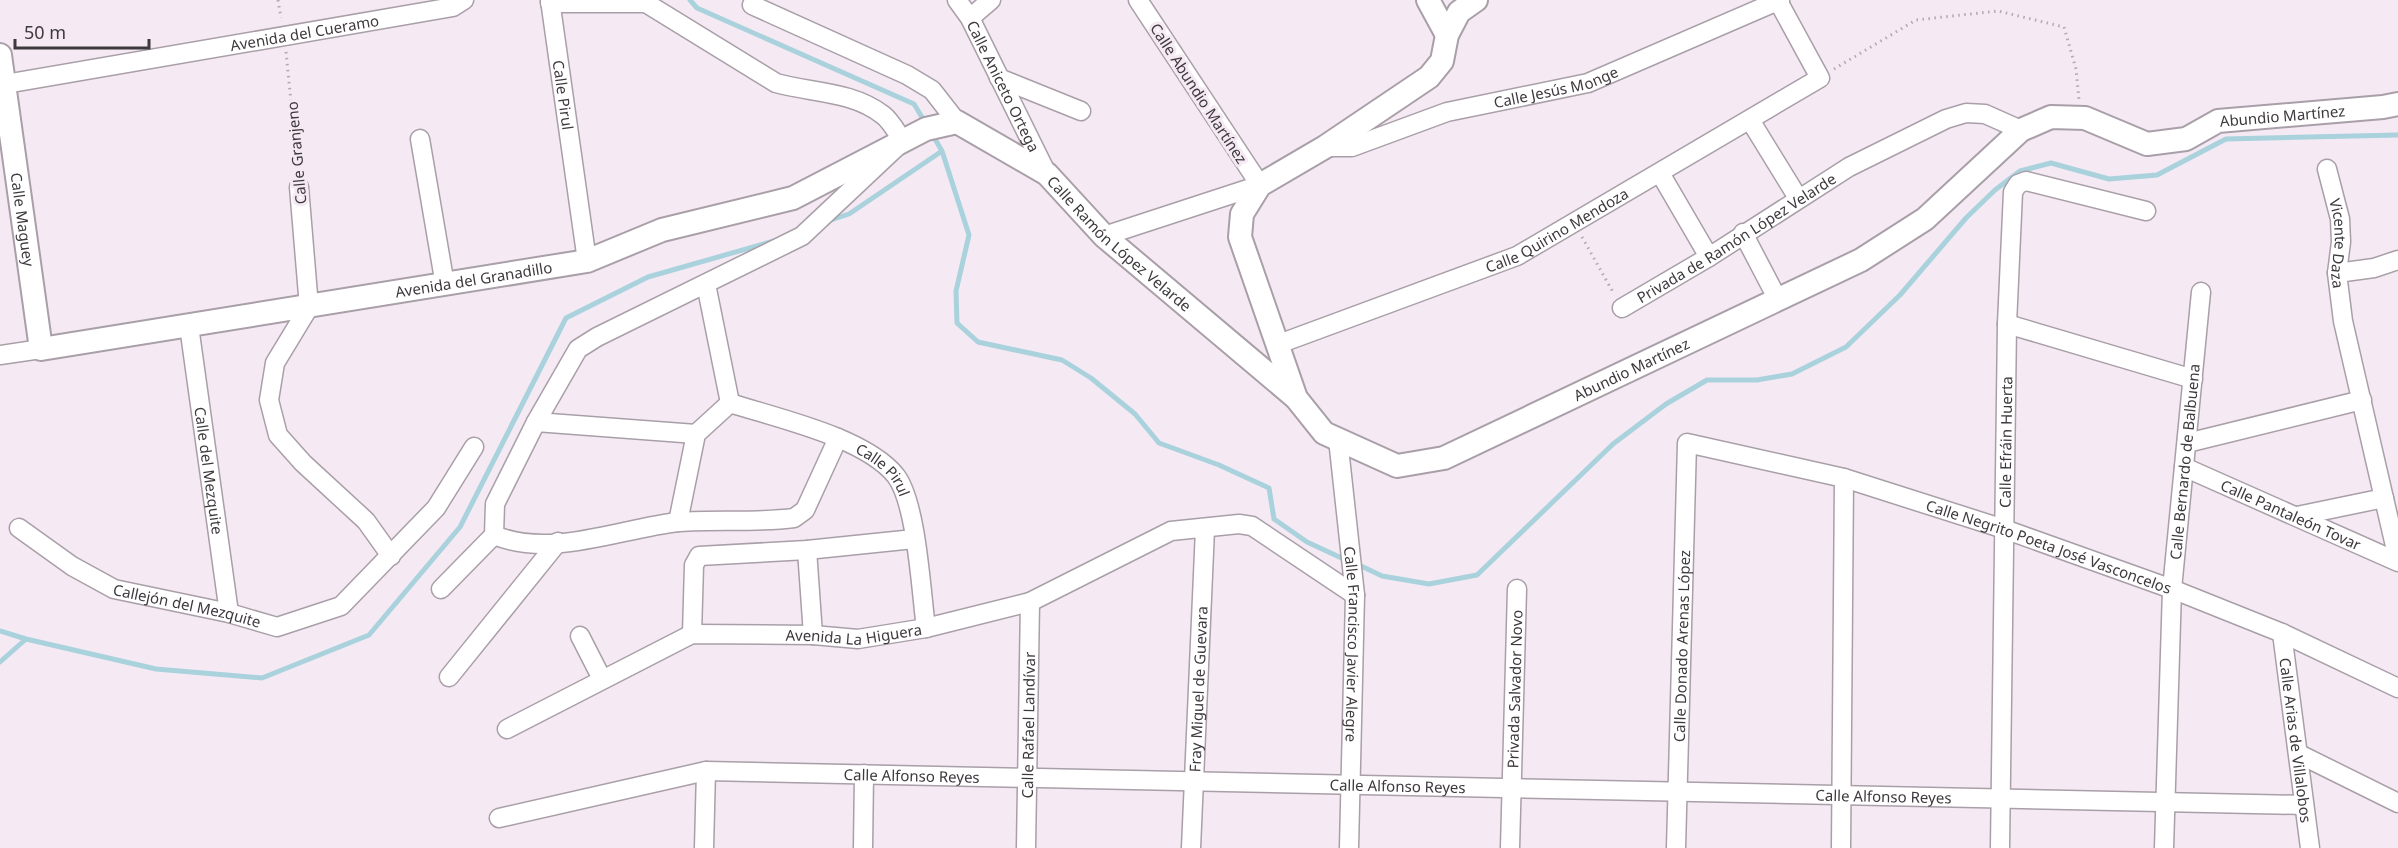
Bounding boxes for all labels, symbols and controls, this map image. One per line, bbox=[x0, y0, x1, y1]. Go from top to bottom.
street label: Avenida del Cueramo bbox=[229, 10, 380, 55]
scale bar bbox=[15, 12, 148, 50]
street label: Calle Aniceto Ortega bbox=[963, 17, 1044, 155]
street label: Calle Abundio Martínez bbox=[1146, 19, 1252, 167]
text: 50 m bbox=[24, 20, 66, 44]
street label: Calle Pirul bbox=[549, 59, 578, 131]
street label: Calle Jesús Monge bbox=[1492, 61, 1621, 112]
street label: Abundio Martínez bbox=[2219, 100, 2346, 131]
street label: Calle Granjeno bbox=[282, 101, 310, 205]
street label: Privada de Ramón López Velarde bbox=[1633, 168, 1839, 307]
street label: Calle Maguey bbox=[7, 171, 39, 268]
street label: Calle Ramón López Velarde bbox=[1043, 171, 1196, 316]
street label: Calle Quirino Mendoza bbox=[1483, 183, 1632, 277]
street label: Vicente Daza bbox=[2325, 196, 2351, 289]
street label: Avenida del Granadillo bbox=[394, 257, 554, 302]
street label: Abundio Martínez bbox=[1570, 333, 1692, 405]
street label: Calle Bernardo de Balbuena bbox=[2165, 363, 2204, 561]
street label: Calle Efráin Huerta bbox=[1995, 376, 2016, 508]
street label: Calle del Mezquite bbox=[190, 405, 228, 536]
street label: Calle Pirul bbox=[853, 438, 915, 499]
street label: Calle Pantaleón Tovar bbox=[2218, 475, 2364, 554]
street label: Calle Negrito Poeta José Vasconcelos bbox=[1924, 495, 2174, 598]
street label: Calle Francisco Javier Alegre bbox=[1340, 545, 1365, 742]
street label: Calle Donado Arenas López bbox=[1669, 550, 1694, 742]
street label: Callejón del Mezquite bbox=[111, 579, 263, 632]
street label: Fray Miguel de Guevara bbox=[1184, 606, 1212, 773]
street label: Privada Salvador Novo bbox=[1502, 609, 1526, 769]
street label: Avenida La Higuera bbox=[785, 619, 923, 649]
street label: Calle Rafael Landívar bbox=[1017, 652, 1039, 798]
street label: Calle Arias de Villalobos bbox=[2275, 656, 2317, 824]
street label: Calle Alfonso Reyes bbox=[843, 764, 980, 787]
street label: Calle Alfonso Reyes bbox=[1329, 774, 1466, 797]
street label: Calle Alfonso Reyes bbox=[1815, 785, 1952, 807]

